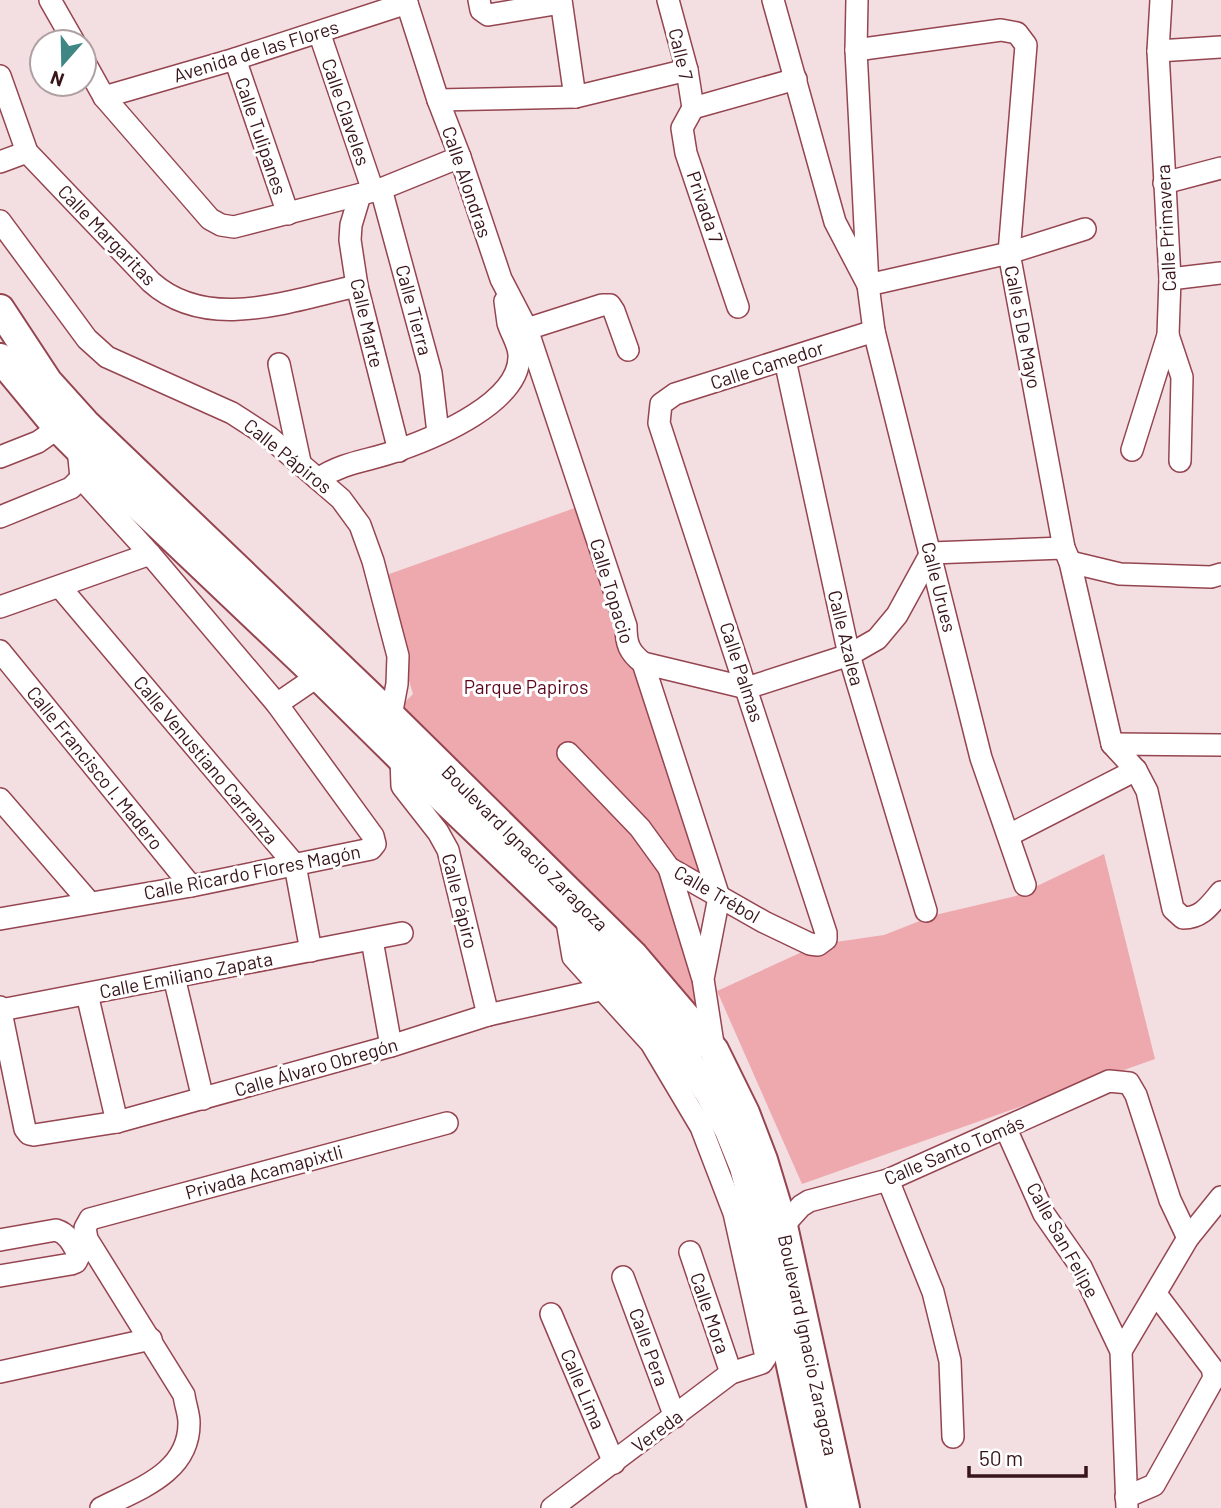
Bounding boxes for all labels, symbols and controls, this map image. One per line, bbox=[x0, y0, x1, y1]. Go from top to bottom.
street label: Avenida de las Flores bbox=[170, 14, 341, 87]
street label: Calle 7 bbox=[664, 26, 699, 82]
north arrow bbox=[28, 28, 98, 98]
street label: Calle Claveles bbox=[317, 55, 376, 168]
text: N bbox=[47, 66, 67, 92]
street label: Calle Tulipanes bbox=[231, 74, 292, 198]
street label: Calle Alondras bbox=[438, 123, 497, 241]
street label: Calle Primavera bbox=[1151, 164, 1180, 292]
street label: Privada 7 bbox=[682, 168, 728, 246]
street label: Calle Margaritas bbox=[54, 179, 161, 290]
street label: Calle Tierra bbox=[391, 262, 438, 358]
street label: Calle 5 De Mayo bbox=[1000, 263, 1047, 390]
street label: Calle Marte bbox=[346, 276, 389, 370]
street label: Calle Camedor bbox=[707, 335, 827, 394]
street label: Calle Pápiros bbox=[240, 413, 337, 498]
street label: Calle Topacio bbox=[586, 535, 639, 646]
street label: Calle Urues bbox=[917, 539, 962, 634]
street label: Calle Azalea bbox=[824, 588, 869, 688]
street label: Calle Palmas bbox=[716, 619, 769, 725]
street label: Calle Venustiano Carranza bbox=[129, 671, 283, 848]
park label: Parque Papiros bbox=[464, 675, 588, 698]
street label: Calle Francisco I. Madero bbox=[22, 681, 168, 854]
street label: Boulevard Ignacio Zaragoza bbox=[437, 760, 613, 936]
street label: Calle Ricardo Flores Magón bbox=[142, 839, 362, 904]
street label: Calle Pápiro bbox=[438, 851, 483, 951]
street label: Calle Trébol bbox=[670, 860, 764, 927]
street label: Calle Emiliano Zapata bbox=[97, 946, 274, 1003]
street label: Calle Álvaro Obregón bbox=[232, 1032, 400, 1101]
street label: Calle Santo Tomás bbox=[880, 1110, 1027, 1189]
street label: Privada Acamapixtli bbox=[183, 1139, 345, 1204]
street label: Calle San Felipe bbox=[1022, 1178, 1105, 1302]
street label: Boulevard Ignacio Zaragoza bbox=[774, 1232, 843, 1458]
street label: Calle Mora bbox=[686, 1269, 735, 1356]
street label: Calle Pera bbox=[625, 1305, 674, 1389]
street label: Calle Lima bbox=[556, 1345, 611, 1432]
street label: Vereda bbox=[627, 1404, 687, 1457]
scale bar bbox=[969, 1434, 1086, 1478]
text: 50 m bbox=[979, 1445, 1023, 1470]

